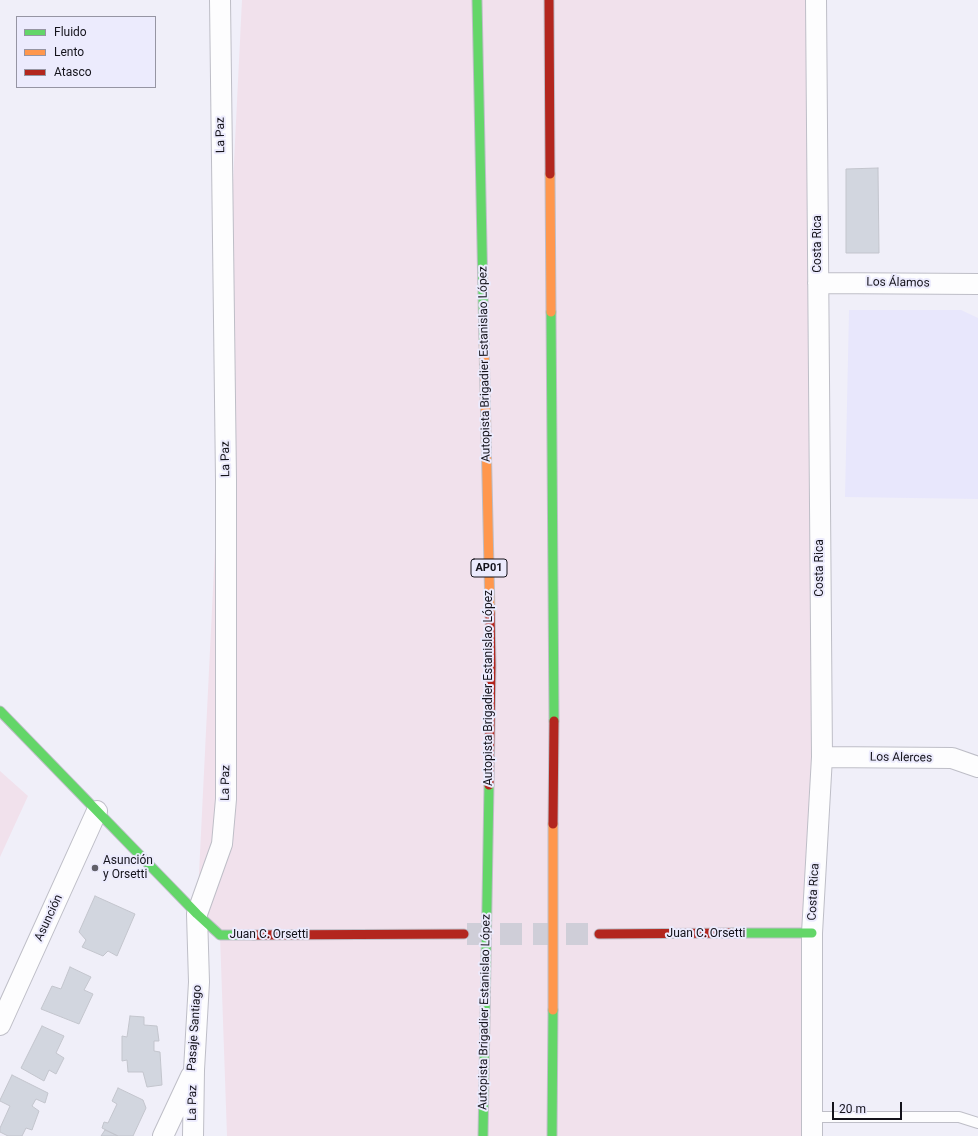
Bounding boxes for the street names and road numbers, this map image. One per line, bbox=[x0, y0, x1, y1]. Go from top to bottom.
street label: La Paz bbox=[213, 117, 229, 153]
street label: Costa Rica bbox=[811, 215, 825, 273]
street label: Autopista Brigadier Estanislao López bbox=[476, 266, 494, 462]
street label: Los Álamos bbox=[866, 275, 930, 291]
street label: La Paz bbox=[218, 441, 234, 477]
street label: Costa Rica bbox=[813, 539, 827, 597]
road number: AP01 bbox=[471, 559, 507, 577]
street label: Autopista Brigadier Estanislao López bbox=[482, 590, 496, 786]
street label: Los Alerces bbox=[870, 750, 932, 766]
street label: La Paz bbox=[218, 765, 234, 801]
street label: Costa Rica bbox=[805, 863, 823, 921]
street label: Asunción bbox=[32, 892, 66, 944]
street label: Autopista Brigadier Estanislao López bbox=[476, 914, 494, 1110]
street label: Juan C. Orsetti bbox=[667, 927, 745, 941]
street label: Juan C. Orsetti bbox=[230, 928, 308, 942]
street label: Pasaje Santiago bbox=[185, 985, 205, 1071]
street label: La Paz bbox=[185, 1085, 201, 1121]

